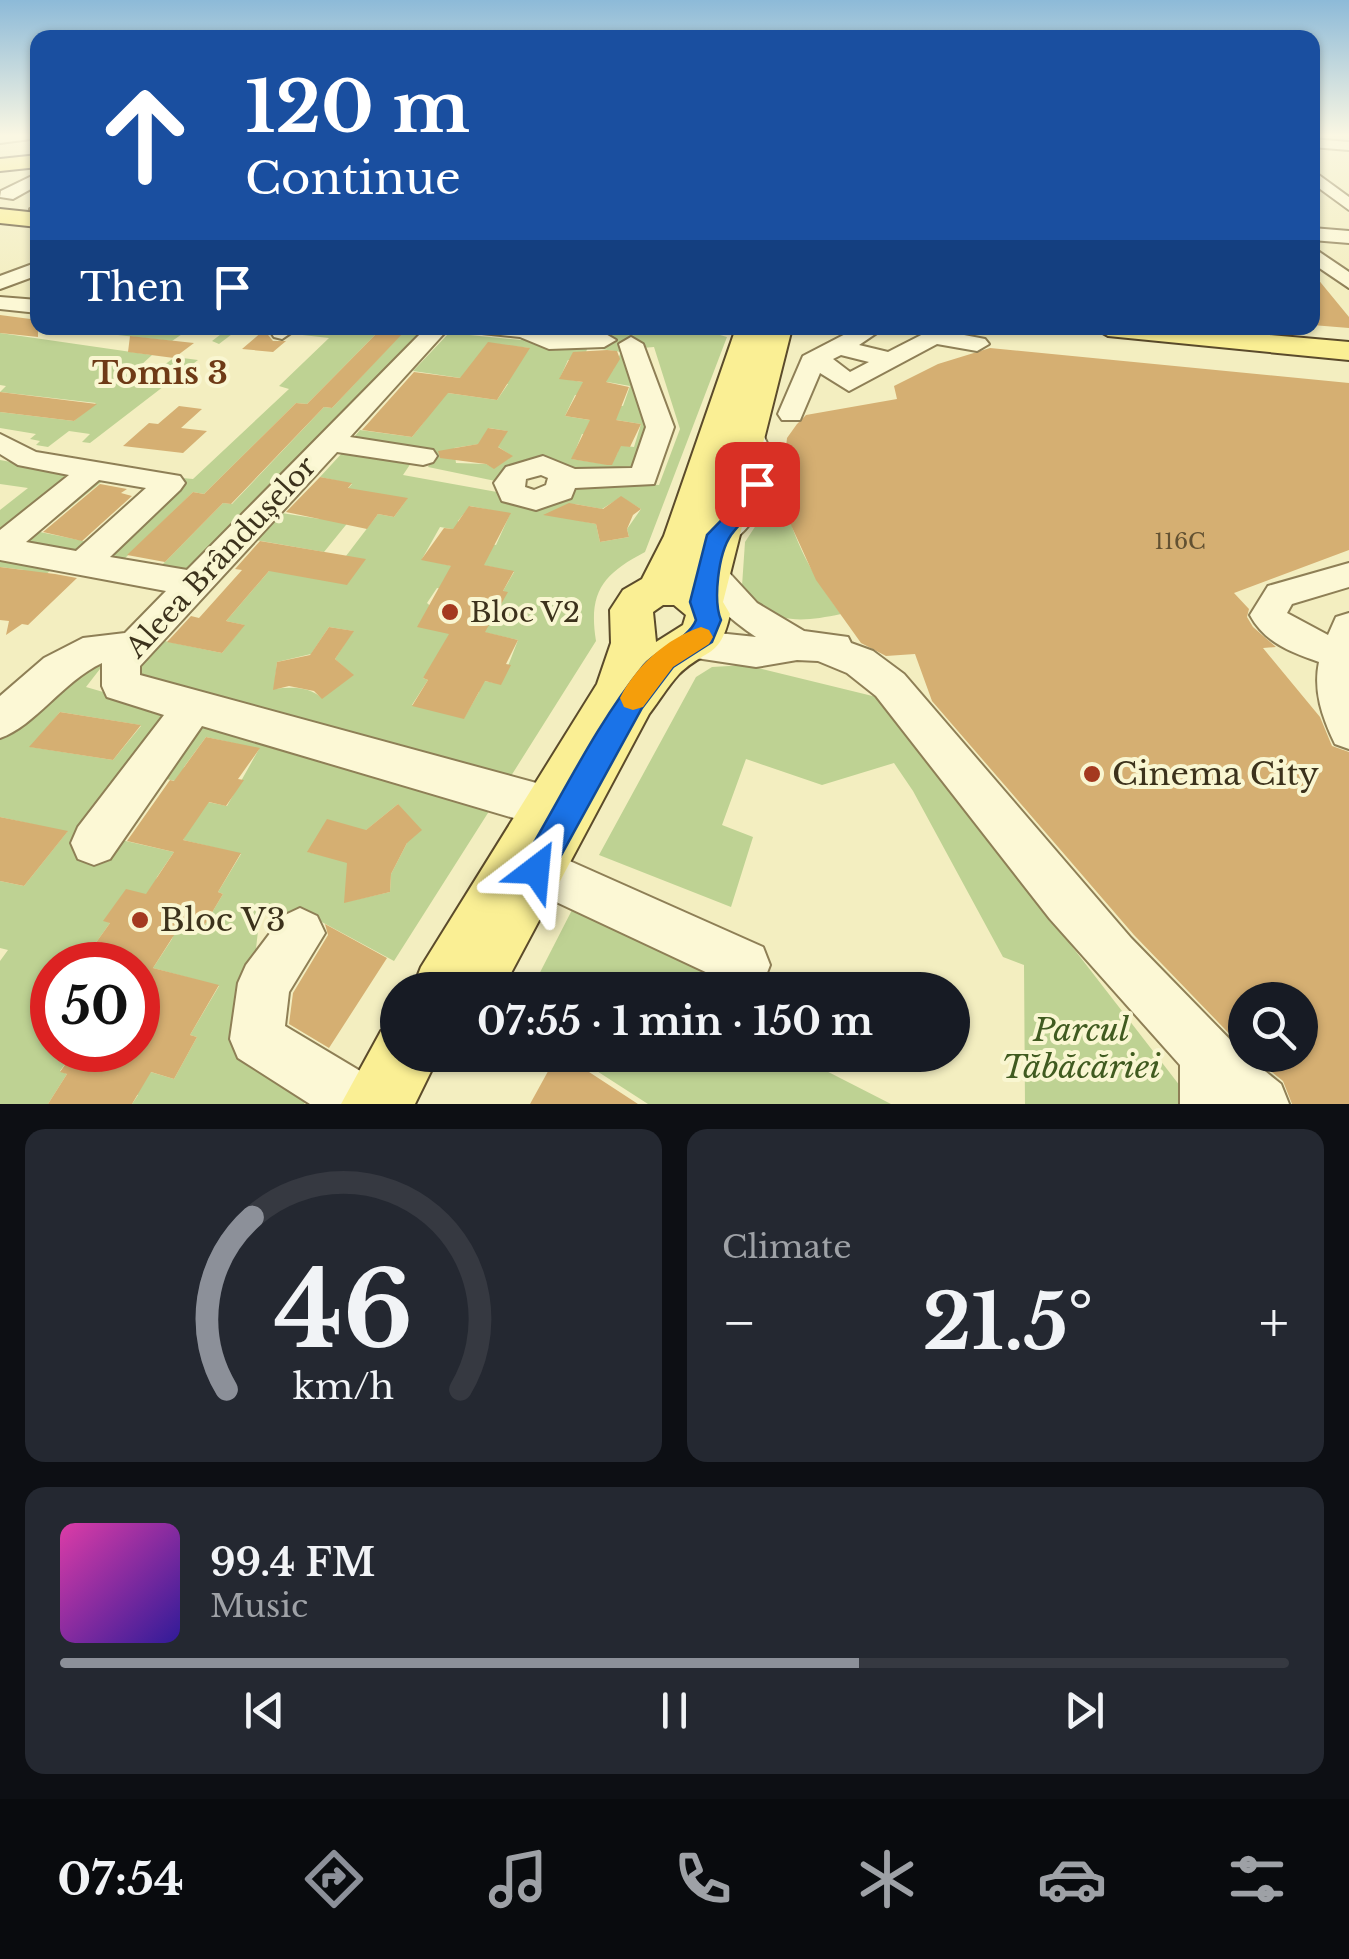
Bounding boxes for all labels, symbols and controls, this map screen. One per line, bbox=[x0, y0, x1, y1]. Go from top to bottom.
text: 120 m bbox=[245, 64, 470, 151]
icon: ahead bbox=[80, 70, 210, 200]
text: Continue bbox=[245, 150, 461, 206]
icon: arrive bbox=[205, 260, 260, 315]
text: Then bbox=[80, 264, 185, 311]
district label: Tomis 3 bbox=[92, 353, 228, 393]
pin bbox=[715, 442, 800, 527]
street label: Aleea Brândușelor bbox=[118, 448, 324, 666]
icon: arrive bbox=[730, 457, 785, 512]
house number: 116C bbox=[1154, 528, 1206, 555]
place label: Bloc V2 bbox=[470, 595, 580, 630]
marker: Bloc V2 bbox=[439, 601, 461, 623]
place label: Cinema City bbox=[1112, 754, 1320, 794]
marker: Cinema City bbox=[1081, 763, 1103, 785]
position arrow bbox=[484, 818, 588, 922]
place label: Bloc V3 bbox=[160, 900, 286, 940]
marker: Bloc V3 bbox=[129, 909, 151, 931]
speed limit sign: 50 bbox=[30, 942, 160, 1072]
map controls bbox=[1228, 982, 1318, 1072]
button: search bbox=[1228, 982, 1318, 1072]
text: 07:55 · 1 min · 150 m bbox=[477, 998, 873, 1045]
park label: Parcul Tăbăcăriei bbox=[1002, 1010, 1160, 1087]
text: Climate bbox=[722, 1227, 851, 1267]
text: 46 bbox=[274, 1246, 413, 1375]
text: 21.5° bbox=[922, 1276, 1093, 1369]
text: − bbox=[722, 1289, 757, 1357]
text: + bbox=[1259, 1289, 1289, 1357]
text: km/h bbox=[293, 1364, 394, 1409]
text: 99.4 FM bbox=[210, 1539, 375, 1586]
text: Music bbox=[210, 1586, 308, 1626]
icon: previous bbox=[237, 1683, 292, 1738]
icon: pause bbox=[647, 1683, 702, 1738]
icon: next bbox=[1057, 1683, 1112, 1738]
icon: directions bbox=[299, 1844, 369, 1914]
icon: music bbox=[483, 1844, 553, 1914]
icon: phone bbox=[668, 1844, 738, 1914]
icon: climate bbox=[852, 1844, 922, 1914]
icon: car bbox=[1037, 1844, 1107, 1914]
icon: filters bbox=[1222, 1844, 1292, 1914]
text: 07:54 bbox=[57, 1851, 184, 1907]

